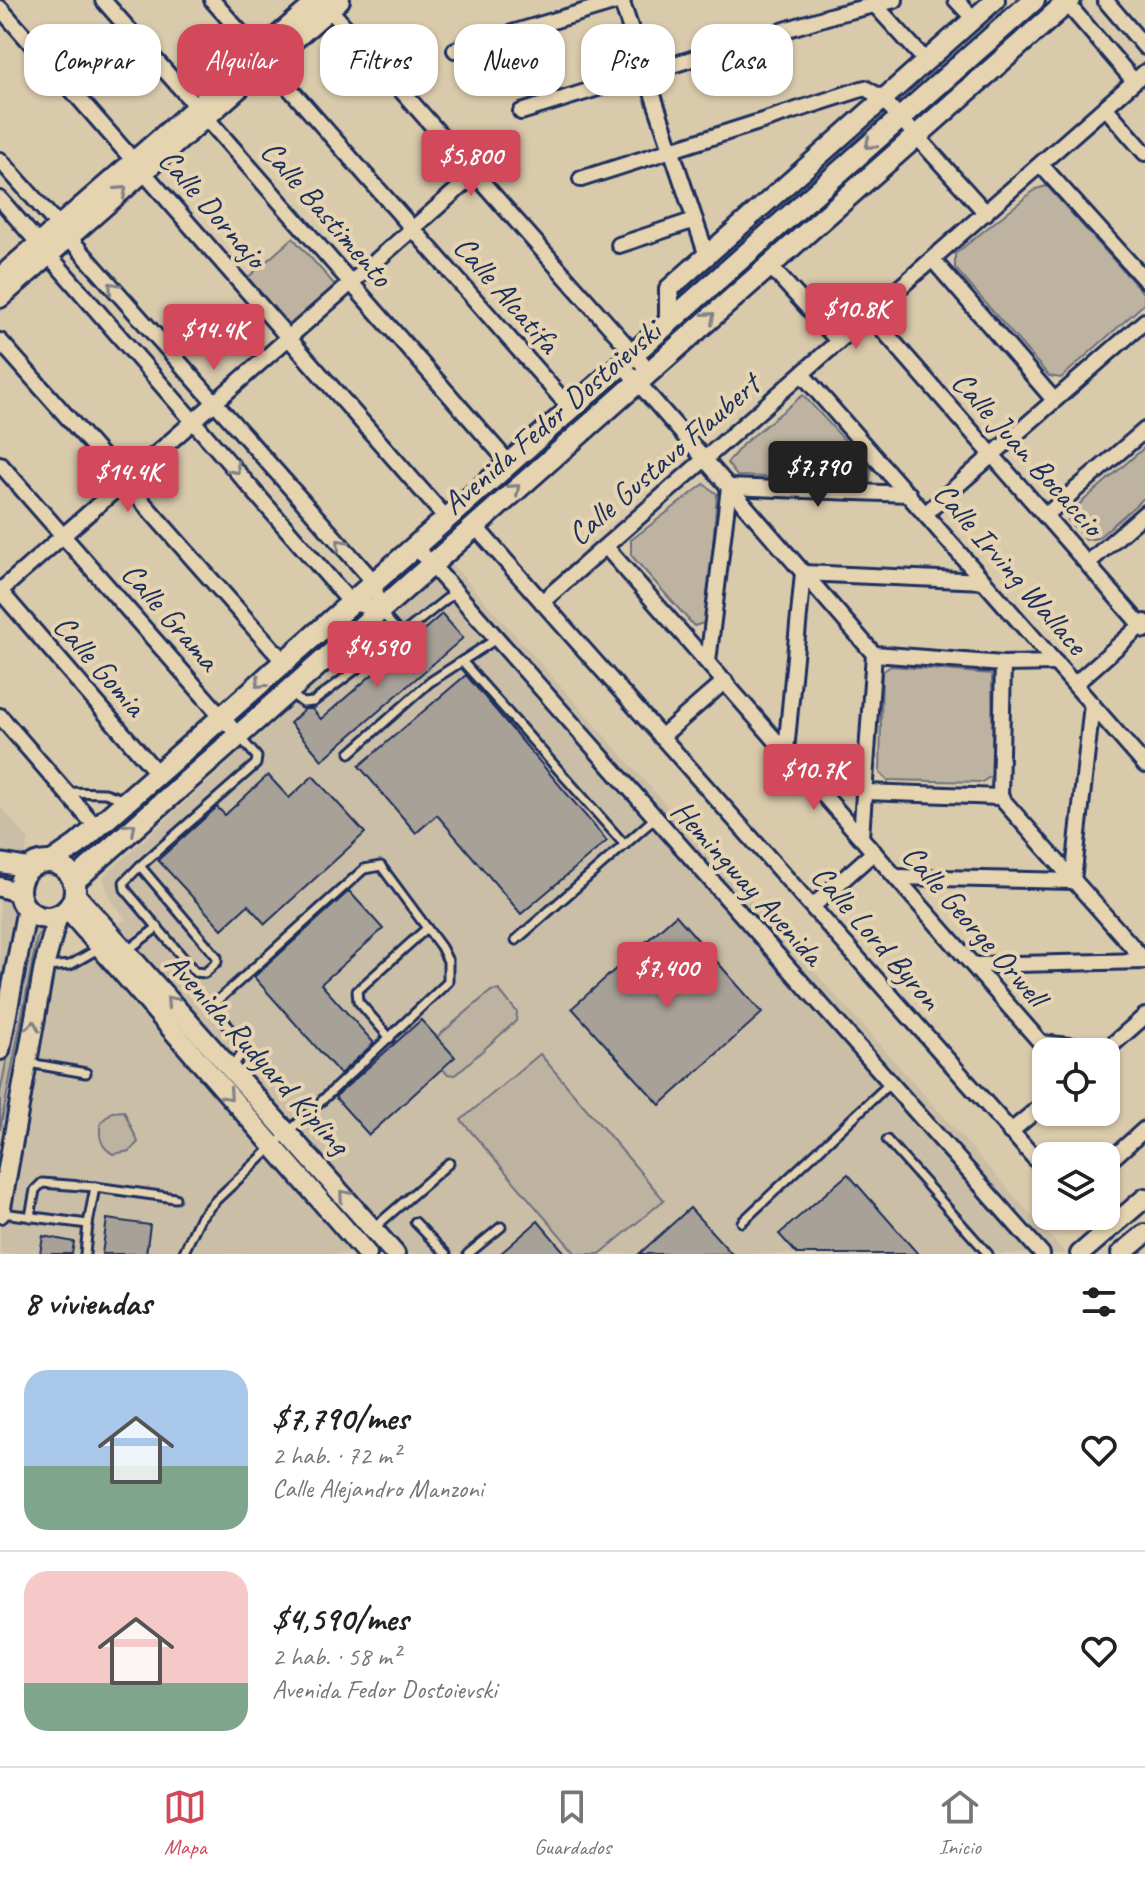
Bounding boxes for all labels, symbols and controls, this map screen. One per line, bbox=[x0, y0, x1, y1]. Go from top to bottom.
chip: Comprar bbox=[24, 24, 161, 96]
chip: Alquilar bbox=[177, 24, 304, 96]
chip: Filtros bbox=[320, 24, 438, 96]
chip: Nuevo bbox=[454, 24, 565, 96]
chip: Piso bbox=[581, 24, 675, 96]
chip: Casa bbox=[691, 24, 793, 96]
pin: $5,800 bbox=[406, 130, 536, 198]
street label: Calle Bastimento bbox=[252, 131, 403, 297]
one-way arrow bbox=[864, 134, 879, 149]
text: $5,800 bbox=[439, 139, 503, 172]
street label: Calle Dornajo bbox=[149, 140, 278, 279]
one-way arrow bbox=[112, 187, 127, 201]
street label: Calle Alcatifa bbox=[444, 227, 570, 363]
one-way arrow bbox=[108, 281, 122, 296]
pin: $10.8K bbox=[791, 283, 921, 351]
text: $10.8K bbox=[823, 292, 889, 325]
pin: $14.4K bbox=[149, 304, 279, 372]
street label: Avenida Fedor Dostoievski bbox=[433, 308, 672, 524]
one-way arrow bbox=[700, 312, 715, 327]
text: $14.4K bbox=[181, 313, 247, 346]
street label: Calle Gustavo Flaubert bbox=[559, 362, 771, 554]
street label: Calle Juan Bocaccio bbox=[943, 362, 1115, 547]
pin: $7,790 bbox=[753, 441, 883, 509]
pin: $14.4K bbox=[63, 446, 193, 514]
text: $7,790 bbox=[786, 450, 850, 483]
text: $14.4K bbox=[95, 455, 161, 488]
one-way arrow bbox=[225, 460, 240, 475]
street label: Calle Irving Wallace bbox=[924, 474, 1098, 665]
one-way arrow bbox=[505, 484, 520, 499]
one-way arrow bbox=[336, 539, 351, 554]
street label: Calle Grama bbox=[112, 554, 230, 681]
street label: Calle Gomia bbox=[44, 606, 157, 726]
pin: $4,590 bbox=[312, 621, 442, 689]
text: $4,590 bbox=[346, 630, 408, 663]
one-way arrow bbox=[255, 673, 270, 688]
pin: $10.7K bbox=[749, 744, 879, 812]
text: $10.7K bbox=[781, 753, 847, 786]
street label: Hemingway Avenida bbox=[662, 791, 835, 976]
one-way arrow bbox=[121, 823, 136, 837]
street label: Calle George Orwell bbox=[893, 836, 1060, 1019]
street label: Calle Lord Byron bbox=[802, 856, 952, 1020]
pin: $7,400 bbox=[602, 942, 732, 1010]
street label: Avenida Rudyard Kipling bbox=[156, 944, 361, 1165]
text: $7,400 bbox=[635, 951, 699, 984]
one-way arrow bbox=[166, 996, 181, 1010]
one-way arrow bbox=[24, 1019, 41, 1033]
map controls bbox=[1032, 1038, 1120, 1230]
button: locate bbox=[1032, 1038, 1120, 1126]
one-way arrow bbox=[218, 1086, 233, 1101]
button: layers bbox=[1032, 1142, 1120, 1230]
one-way arrow bbox=[339, 1190, 354, 1205]
icon: filters bbox=[1077, 1280, 1121, 1324]
text: 8 viviendas bbox=[24, 1281, 151, 1324]
text: $7,790/mes bbox=[272, 1396, 408, 1439]
icon: home bbox=[88, 1402, 184, 1498]
icon: heart bbox=[1077, 1428, 1121, 1472]
text: 2 hab. · 72 m² bbox=[272, 1439, 400, 1472]
text: Calle Alejandro Manzoni bbox=[272, 1472, 483, 1505]
text: $4,590/mes bbox=[272, 1597, 408, 1640]
icon: home bbox=[88, 1603, 184, 1699]
icon: heart bbox=[1077, 1629, 1121, 1673]
text: 2 hab. · 58 m² bbox=[272, 1640, 400, 1673]
text: Avenida Fedor Dostoievski bbox=[272, 1673, 497, 1706]
tab: Mapa bbox=[163, 1785, 207, 1861]
tab: Guardados bbox=[534, 1785, 611, 1861]
tab: Inicio bbox=[938, 1785, 982, 1861]

